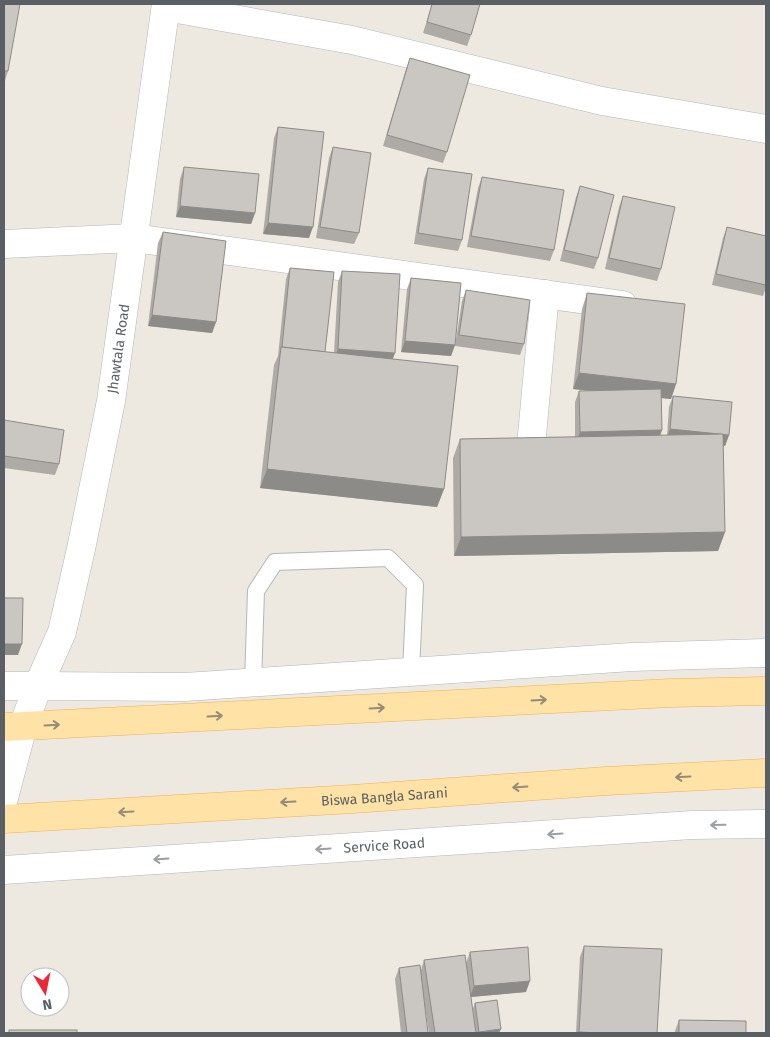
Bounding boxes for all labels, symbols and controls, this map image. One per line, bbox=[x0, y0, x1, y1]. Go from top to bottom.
street label: Jhawtala Road bbox=[104, 303, 133, 395]
one-way arrow bbox=[531, 695, 547, 705]
one-way arrow bbox=[369, 704, 385, 713]
one-way arrow bbox=[206, 712, 222, 721]
one-way arrow bbox=[44, 720, 60, 729]
one-way arrow bbox=[675, 773, 691, 782]
one-way arrow bbox=[513, 782, 529, 791]
street label: Biswa Bangla Sarani bbox=[320, 784, 448, 809]
one-way arrow bbox=[281, 798, 297, 807]
one-way arrow bbox=[118, 807, 134, 816]
one-way arrow bbox=[710, 820, 726, 830]
one-way arrow bbox=[548, 830, 564, 839]
street label: Service Road bbox=[343, 834, 425, 856]
one-way arrow bbox=[316, 844, 332, 853]
one-way arrow bbox=[153, 855, 169, 864]
north arrow bbox=[20, 967, 70, 1017]
text: N bbox=[41, 995, 53, 1013]

